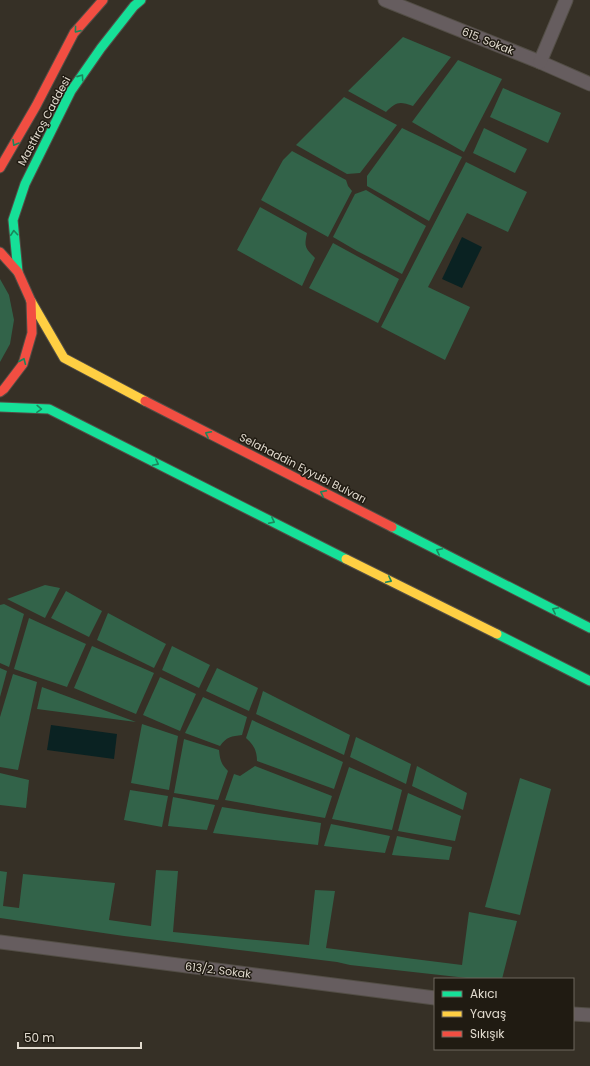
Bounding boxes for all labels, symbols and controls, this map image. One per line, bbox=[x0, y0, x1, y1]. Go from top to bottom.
street label: 615. Sokak bbox=[460, 23, 517, 59]
one-way arrow bbox=[75, 25, 82, 32]
street label: Mastfıroş Caddesi bbox=[14, 73, 74, 168]
one-way arrow bbox=[76, 74, 84, 81]
one-way arrow bbox=[13, 139, 20, 146]
one-way arrow bbox=[10, 230, 19, 236]
one-way arrow bbox=[18, 357, 26, 365]
one-way arrow bbox=[36, 404, 42, 413]
street label: Selahaddin Eyyubi Bulvarı bbox=[237, 429, 369, 507]
one-way arrow bbox=[204, 431, 212, 438]
one-way arrow bbox=[152, 458, 159, 466]
one-way arrow bbox=[320, 490, 328, 497]
one-way arrow bbox=[268, 516, 276, 524]
one-way arrow bbox=[436, 549, 444, 556]
one-way arrow bbox=[384, 575, 392, 583]
one-way arrow bbox=[552, 607, 559, 615]
street label: 613/2. Sokak bbox=[184, 958, 252, 982]
legend bbox=[434, 978, 574, 1050]
text: Akıcı bbox=[470, 985, 498, 1002]
text: Yavaş bbox=[470, 1005, 506, 1022]
scale bar bbox=[18, 1024, 141, 1050]
text: Sıkışık bbox=[470, 1025, 505, 1042]
text: 50 m bbox=[24, 1029, 55, 1046]

